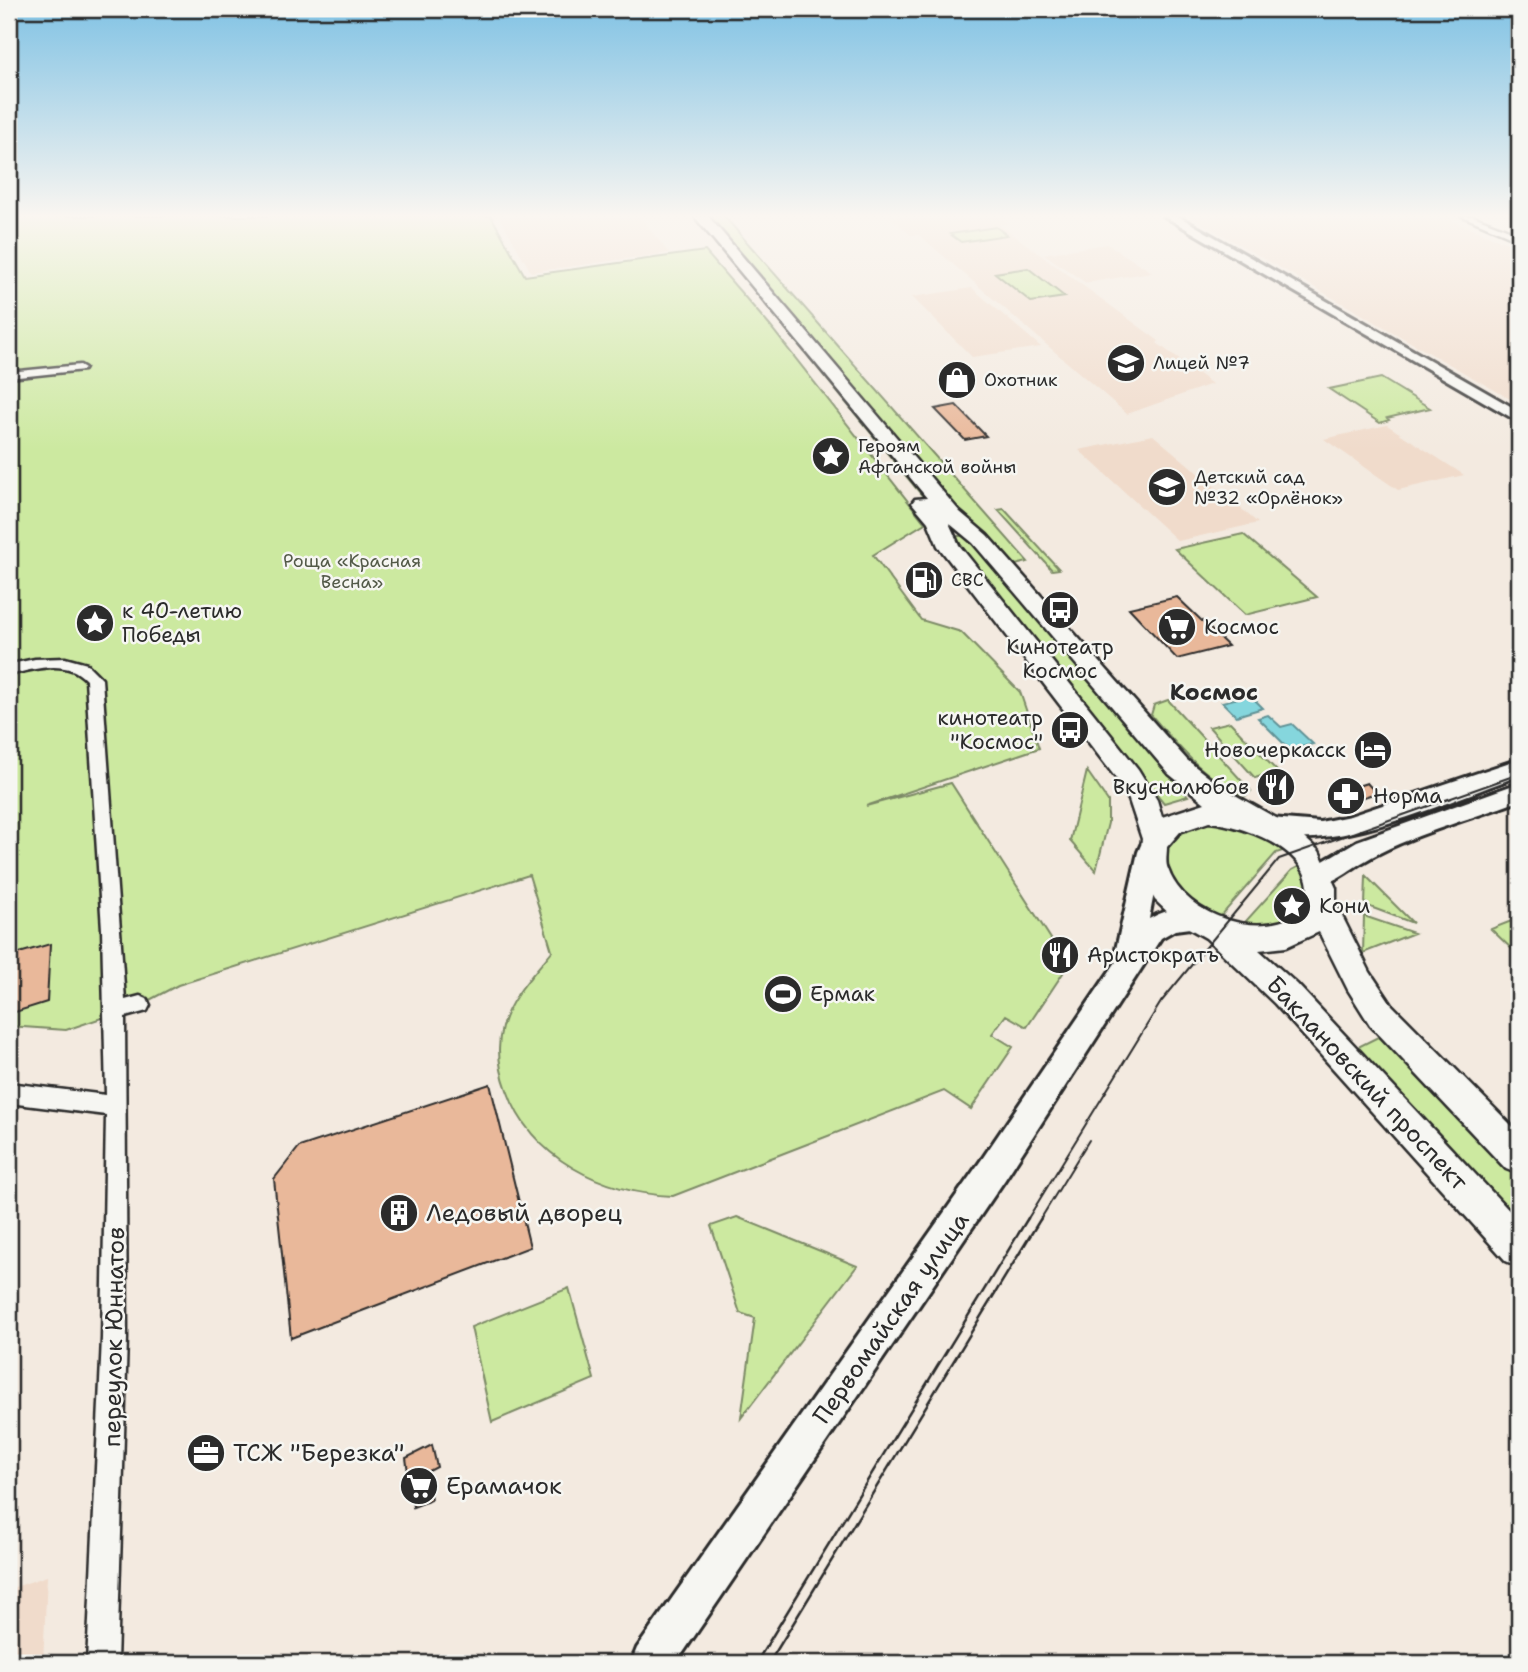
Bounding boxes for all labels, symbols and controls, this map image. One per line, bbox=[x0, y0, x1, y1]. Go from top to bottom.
school or university icon: Лицей №7 bbox=[1105, 342, 1147, 384]
place label: Лицей №7 bbox=[1153, 351, 1250, 375]
shop icon: Охотник bbox=[936, 359, 978, 401]
place label: Охотник bbox=[984, 368, 1058, 392]
place label: Героям Афганской войны bbox=[858, 434, 1016, 479]
place icon: Героям Афганской войны bbox=[810, 435, 852, 477]
place label: Детский сад №32 «Орлёнок» bbox=[1194, 465, 1343, 510]
school or university icon: Детский сад №32 «Орлёнок» bbox=[1146, 466, 1188, 508]
park label: Роща «Красная Весна» bbox=[283, 549, 421, 594]
fuel station icon: СВС bbox=[903, 559, 945, 601]
place label: СВС bbox=[951, 568, 984, 592]
bus stop icon: Кинотеатр Космос bbox=[1039, 589, 1081, 631]
place label: к 40-летию Победы bbox=[122, 597, 242, 649]
place icon: к 40-летию Победы bbox=[74, 602, 116, 644]
supermarket icon: Космос bbox=[1156, 606, 1198, 648]
place label: Космос bbox=[1204, 613, 1279, 641]
place label: Кинотеатр Космос bbox=[1006, 633, 1114, 685]
district label: Космос bbox=[1170, 677, 1258, 707]
place label: кинотеатр "Космос" bbox=[938, 704, 1043, 756]
bus stop icon: кинотеатр "Космос" bbox=[1049, 709, 1091, 751]
hotel icon: Новочеркасск bbox=[1352, 729, 1394, 771]
place label: Новочеркасск bbox=[1204, 736, 1346, 764]
restaurant icon: Вкуснолюбов bbox=[1255, 766, 1297, 808]
place label: Вкуснолюбов bbox=[1113, 773, 1249, 801]
pharmacy icon: Норма bbox=[1325, 775, 1367, 817]
place label: Норма bbox=[1373, 782, 1442, 810]
place icon: Кони bbox=[1271, 885, 1313, 927]
place label: Кони bbox=[1319, 892, 1371, 920]
restaurant icon: Аристократъ bbox=[1039, 934, 1081, 976]
place label: Аристократъ bbox=[1087, 941, 1219, 969]
street label: Баклановский проспект bbox=[1259, 969, 1475, 1198]
sports icon: Ермак bbox=[762, 973, 804, 1015]
place label: Ермак bbox=[810, 980, 875, 1008]
building icon: Ледовый дворец bbox=[378, 1192, 420, 1234]
place label: Ледовый дворец bbox=[426, 1197, 622, 1229]
street label: Первомайская улица bbox=[806, 1206, 976, 1430]
street label: переулок Юннатов bbox=[96, 1227, 132, 1447]
office icon: ТСЖ "Березка" bbox=[185, 1432, 227, 1474]
place label: ТСЖ "Березка" bbox=[233, 1437, 404, 1469]
supermarket icon: Ерамачок bbox=[398, 1465, 440, 1507]
place label: Ерамачок bbox=[446, 1470, 562, 1502]

